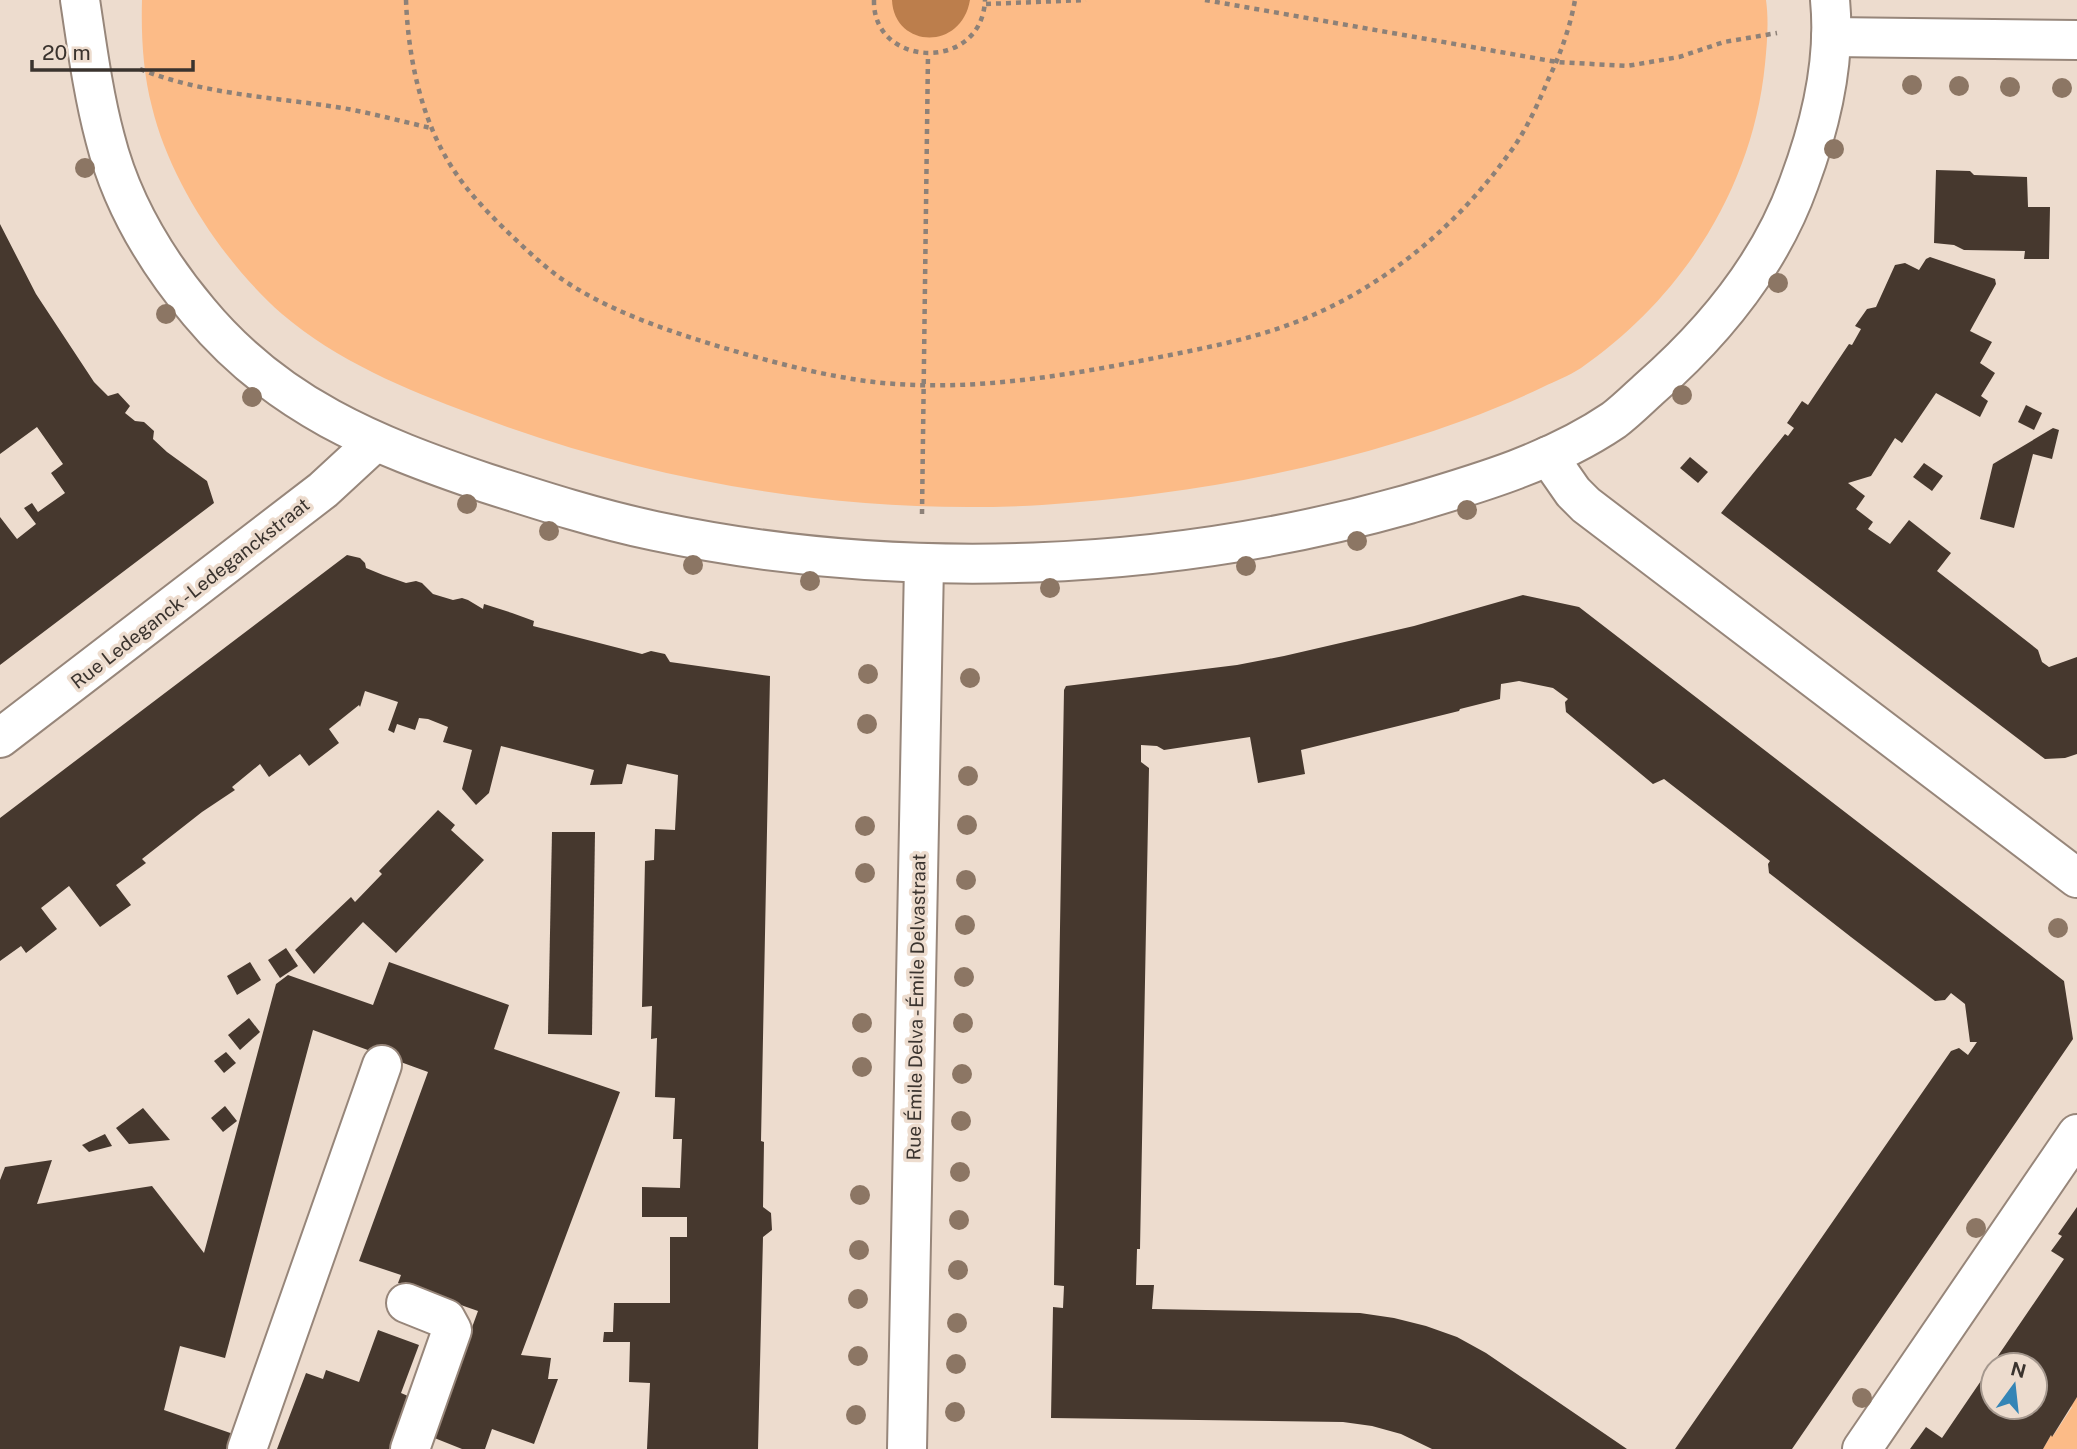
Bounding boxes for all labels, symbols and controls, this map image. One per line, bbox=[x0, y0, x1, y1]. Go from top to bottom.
scale bar bbox=[32, 28, 192, 72]
text: 20 m bbox=[42, 40, 91, 65]
street label: Rue Ledeganck - Ledeganckstraat bbox=[66, 493, 314, 693]
street label: Rue Émile Delva - Émile Delvastraat bbox=[902, 853, 930, 1161]
north arrow bbox=[1979, 1351, 2049, 1421]
text: N bbox=[2008, 1357, 2028, 1382]

